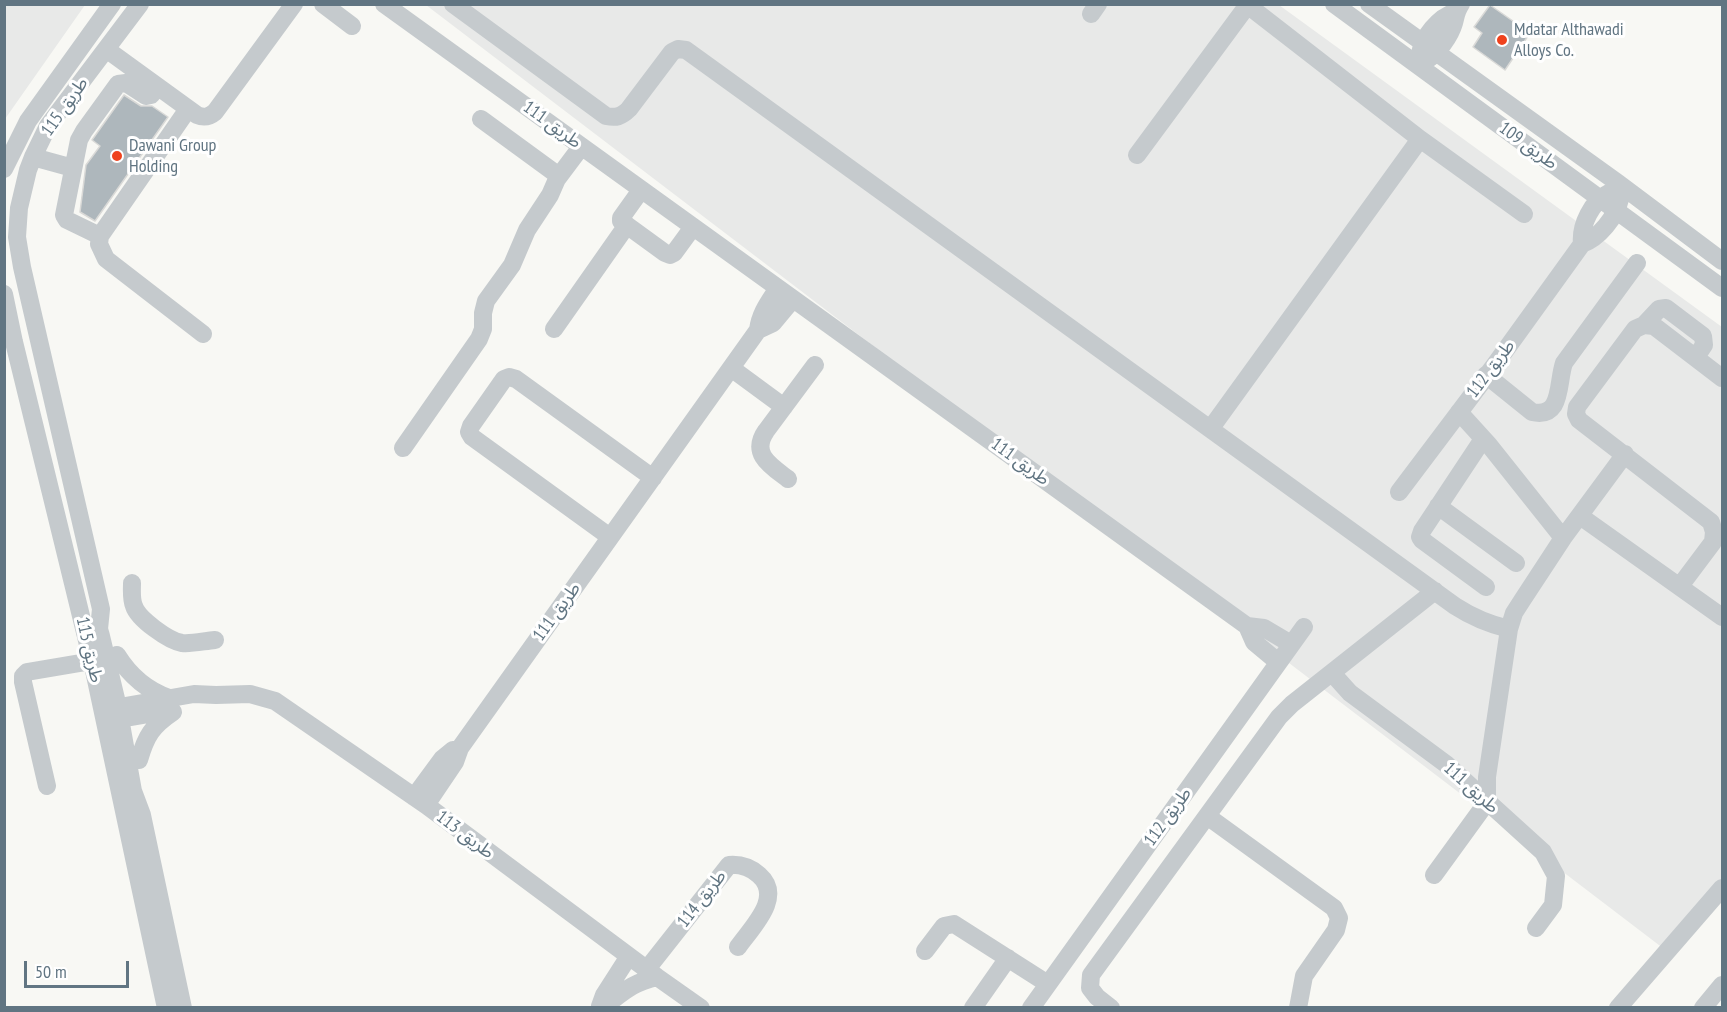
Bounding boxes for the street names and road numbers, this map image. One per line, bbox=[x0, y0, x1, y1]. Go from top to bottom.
street label: طريق 115 bbox=[37, 73, 93, 141]
street label: طريق 111 bbox=[519, 97, 585, 153]
street label: طريق 109 bbox=[1495, 118, 1561, 174]
street label: طريق 112 bbox=[1462, 336, 1520, 402]
street label: طريق 111 bbox=[987, 434, 1053, 490]
street label: طريق 111 bbox=[529, 579, 585, 645]
street label: طريق 115 bbox=[71, 615, 107, 685]
street label: طريق 111 bbox=[1439, 758, 1503, 818]
street label: طريق 112 bbox=[1140, 784, 1196, 850]
street label: طريق 113 bbox=[432, 806, 498, 864]
street label: طريق 114 bbox=[673, 866, 731, 932]

